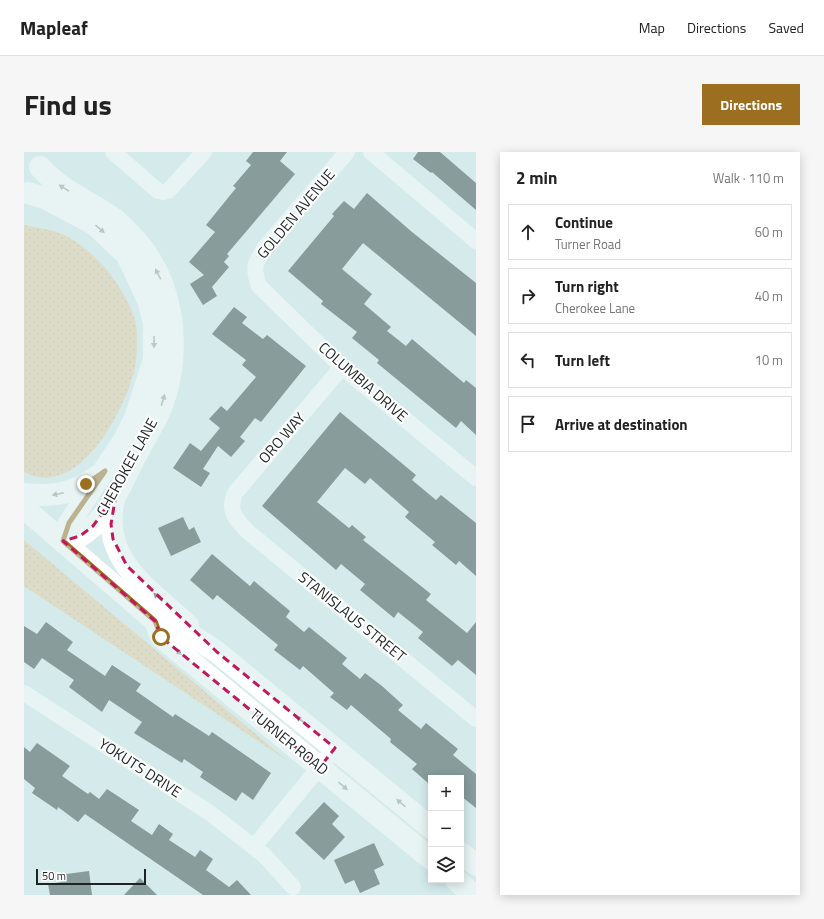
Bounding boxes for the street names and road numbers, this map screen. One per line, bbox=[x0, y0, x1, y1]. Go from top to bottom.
street label: GOLDEN AVENUE bbox=[251, 164, 340, 264]
street label: COLUMBIA DRIVE bbox=[314, 336, 413, 427]
street label: ORO WAY bbox=[253, 407, 311, 468]
street label: CHEROKEE LANE bbox=[90, 414, 163, 520]
street label: STANISLAUS STREET bbox=[293, 566, 411, 667]
street label: TURNER ROAD bbox=[245, 703, 334, 781]
street label: YOKUTS DRIVE bbox=[94, 732, 186, 803]

